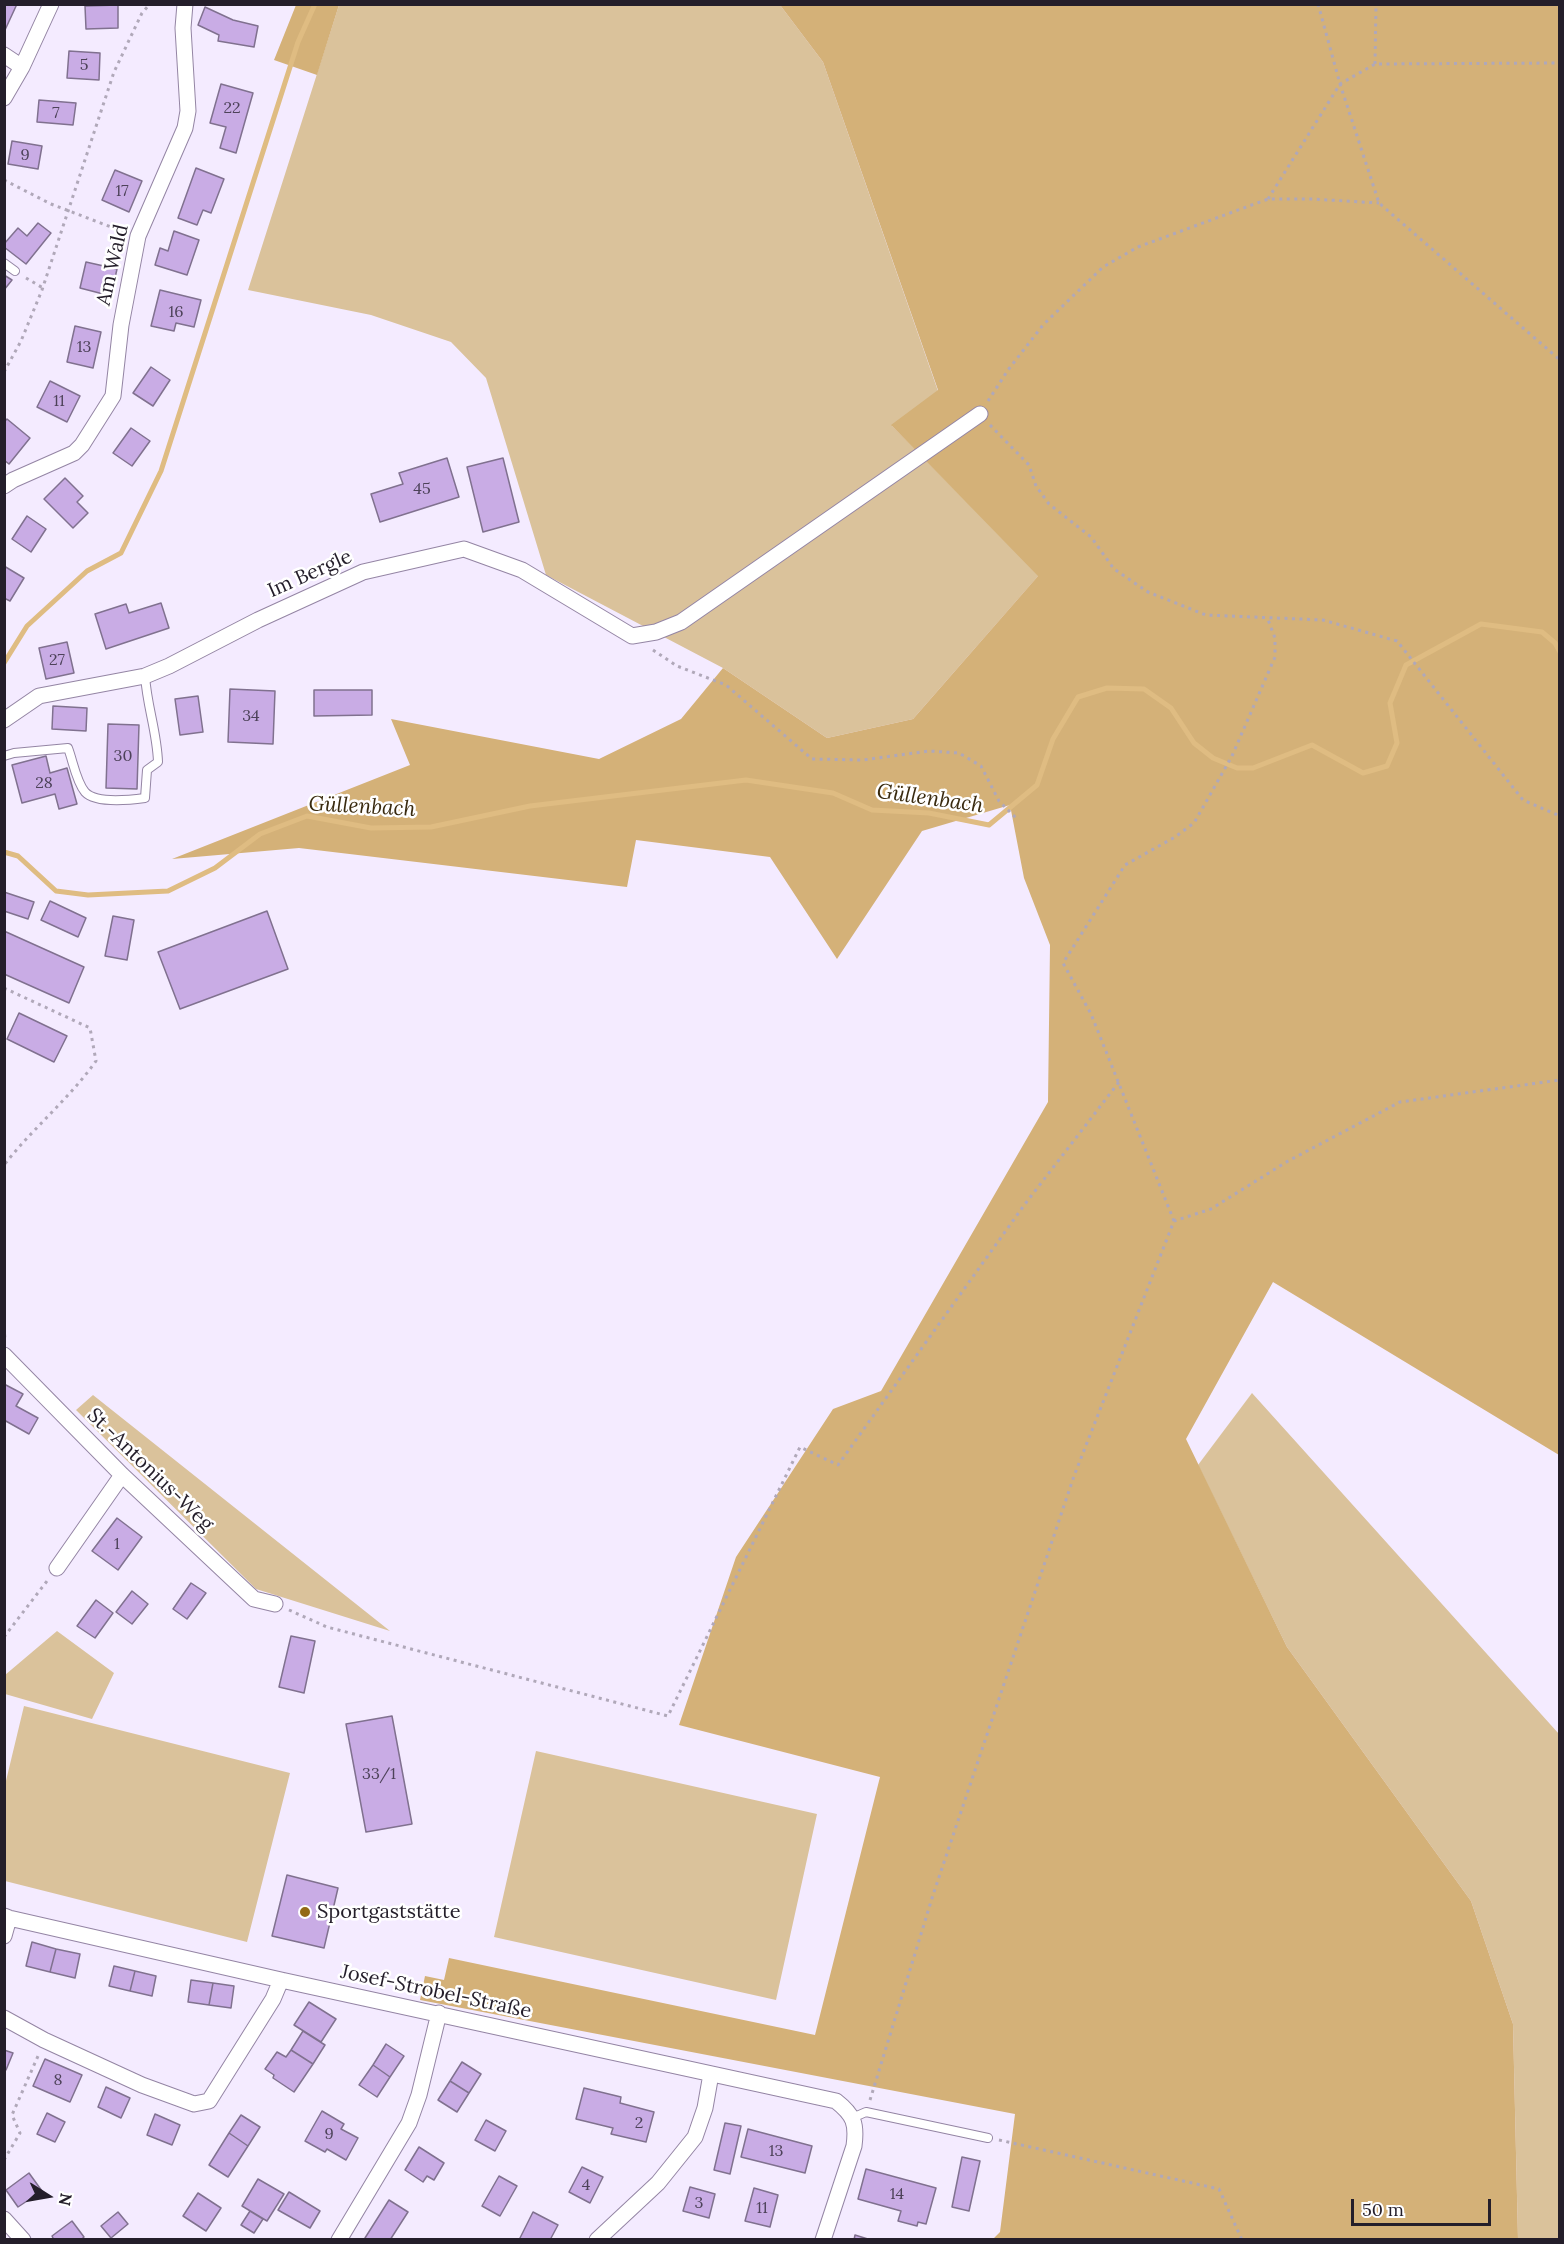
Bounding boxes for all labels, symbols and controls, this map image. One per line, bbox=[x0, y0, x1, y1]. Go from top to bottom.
house number: 5 bbox=[80, 55, 88, 75]
house number: 22 bbox=[223, 98, 241, 118]
house number: 7 bbox=[52, 103, 60, 123]
house number: 9 bbox=[20, 145, 30, 165]
house number: 17 bbox=[115, 181, 129, 201]
street label: Am Wald bbox=[92, 222, 134, 308]
house number: 16 bbox=[168, 302, 184, 322]
house number: 13 bbox=[77, 337, 91, 357]
house number: 11 bbox=[53, 391, 65, 411]
house number: 45 bbox=[413, 479, 431, 499]
street label: Im Bergle bbox=[264, 545, 356, 603]
house number: 27 bbox=[49, 650, 65, 670]
house number: 34 bbox=[242, 706, 260, 726]
house number: 30 bbox=[114, 746, 132, 766]
house number: 28 bbox=[35, 773, 53, 793]
water label: Güllenbach bbox=[875, 779, 985, 819]
water label: Güllenbach bbox=[308, 792, 416, 822]
street label: St.-Antonius-Weg bbox=[82, 1404, 218, 1536]
house number: 1 bbox=[114, 1534, 120, 1554]
house number: 33/1 bbox=[362, 1764, 396, 1784]
place label: Sportgaststätte bbox=[317, 1900, 460, 1924]
marker: Sportgaststätte bbox=[298, 1905, 312, 1919]
street label: Josef-Strobel-Straße bbox=[339, 1960, 533, 2024]
house number: 8 bbox=[54, 2070, 62, 2090]
house number: 2 bbox=[635, 2113, 643, 2133]
house number: 9 bbox=[324, 2124, 334, 2144]
house number: 13 bbox=[769, 2141, 783, 2161]
north arrow bbox=[18, 2166, 78, 2226]
house number: 4 bbox=[582, 2175, 590, 2195]
house number: 14 bbox=[890, 2184, 904, 2204]
scale bar bbox=[1354, 2187, 1494, 2225]
text: N bbox=[55, 2191, 77, 2207]
house number: 3 bbox=[695, 2193, 703, 2213]
house number: 11 bbox=[756, 2198, 768, 2218]
text: 50 m bbox=[1362, 2198, 1404, 2221]

